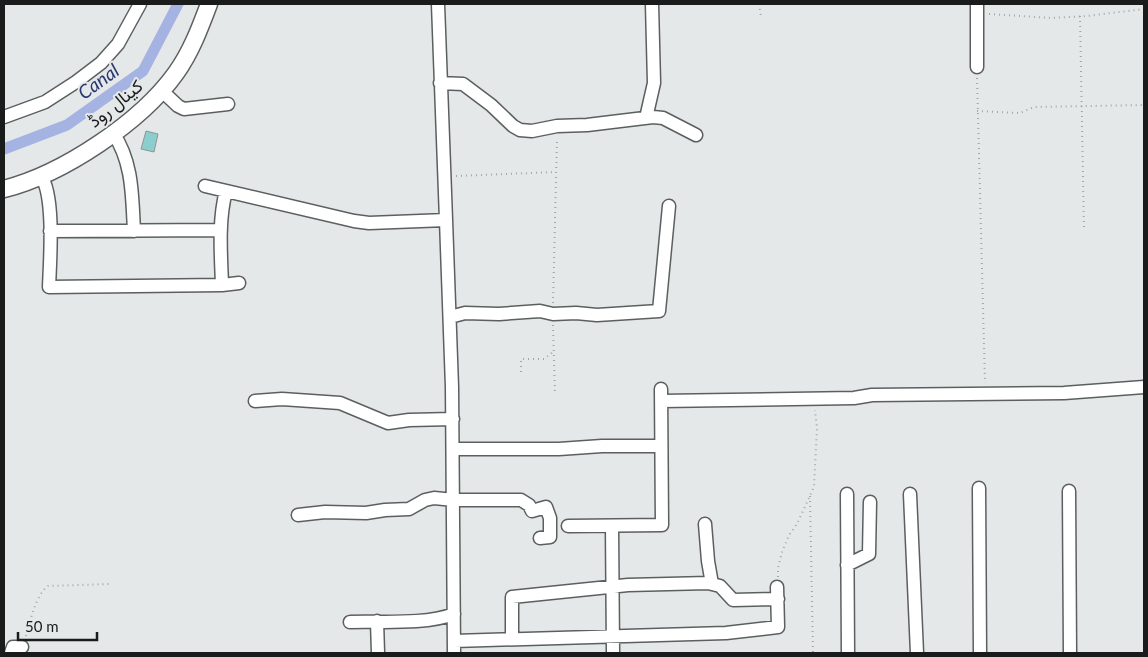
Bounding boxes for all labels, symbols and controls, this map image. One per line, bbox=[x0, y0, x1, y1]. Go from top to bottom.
water label: Canal bbox=[73, 58, 123, 104]
street label: کینال روڈ bbox=[83, 74, 147, 132]
scale bar bbox=[18, 610, 96, 642]
text: 50 m bbox=[25, 617, 59, 635]

